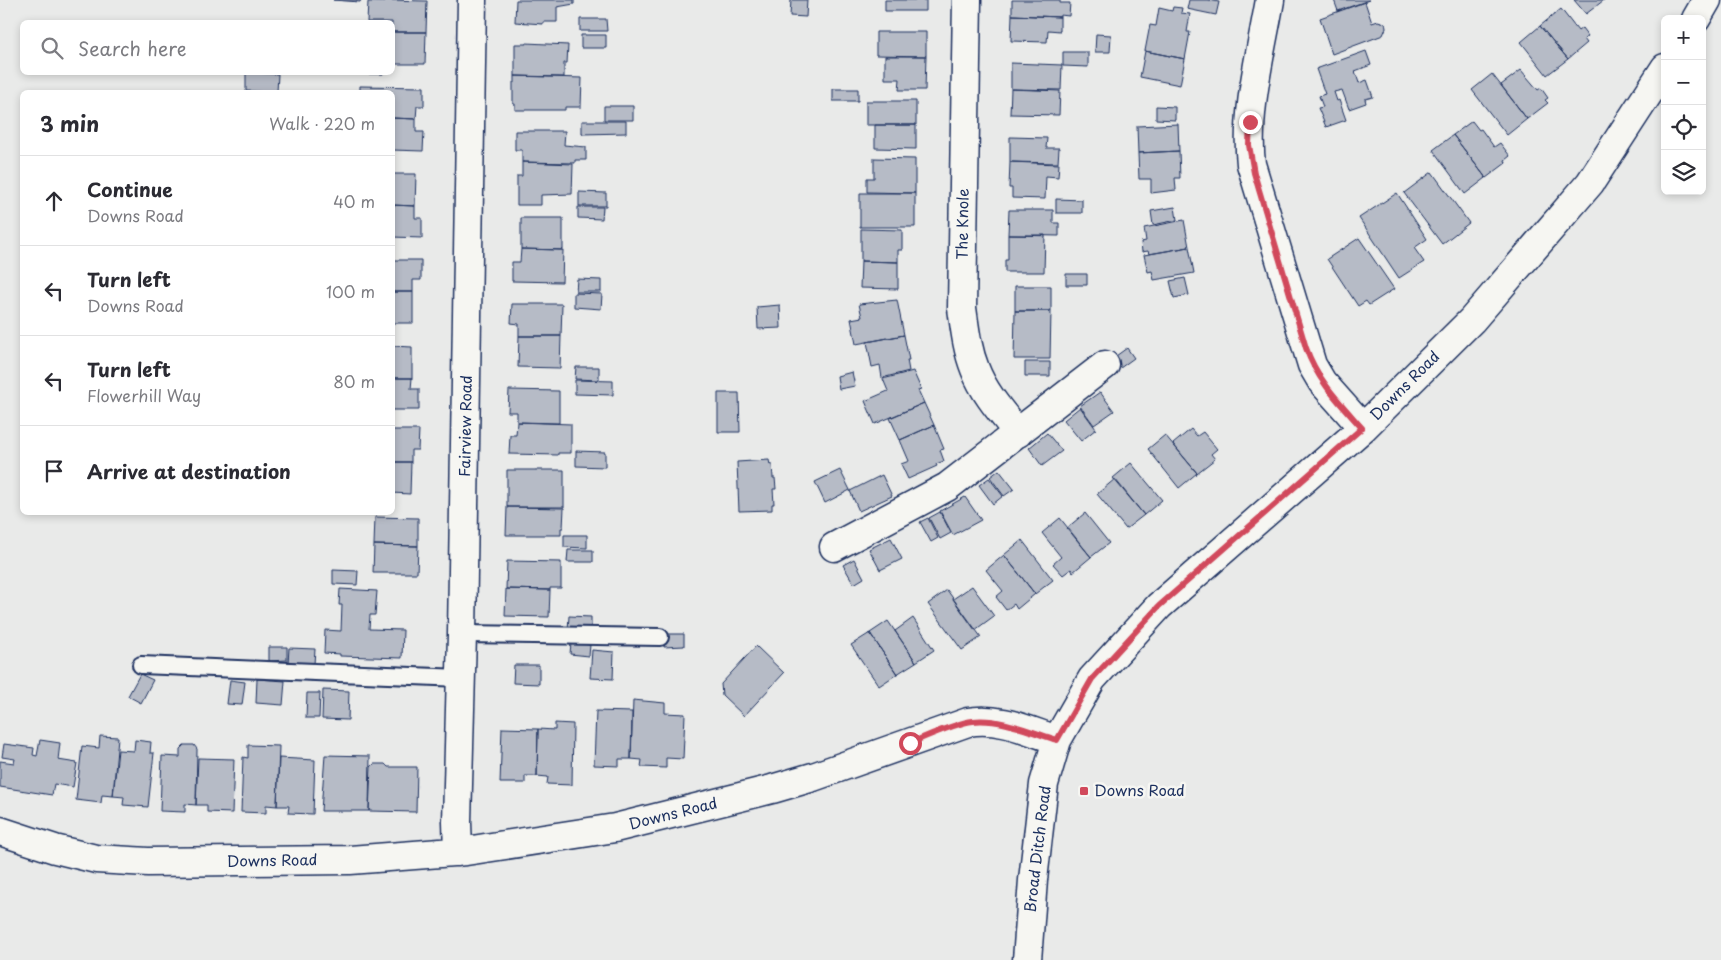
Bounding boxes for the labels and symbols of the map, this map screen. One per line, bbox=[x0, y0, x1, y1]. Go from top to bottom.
route end bbox=[1239, 111, 1262, 134]
street label: The Knole bbox=[949, 188, 974, 260]
street label: Downs Road bbox=[1364, 345, 1444, 425]
street label: Fairview Road bbox=[452, 375, 477, 477]
route start bbox=[899, 732, 922, 755]
place label: Downs Road bbox=[1094, 778, 1185, 801]
street label: Broad Ditch Road bbox=[1017, 784, 1056, 914]
marker: Downs Road bbox=[1078, 785, 1090, 797]
street label: Downs Road bbox=[626, 790, 719, 835]
street label: Downs Road bbox=[226, 847, 318, 872]

